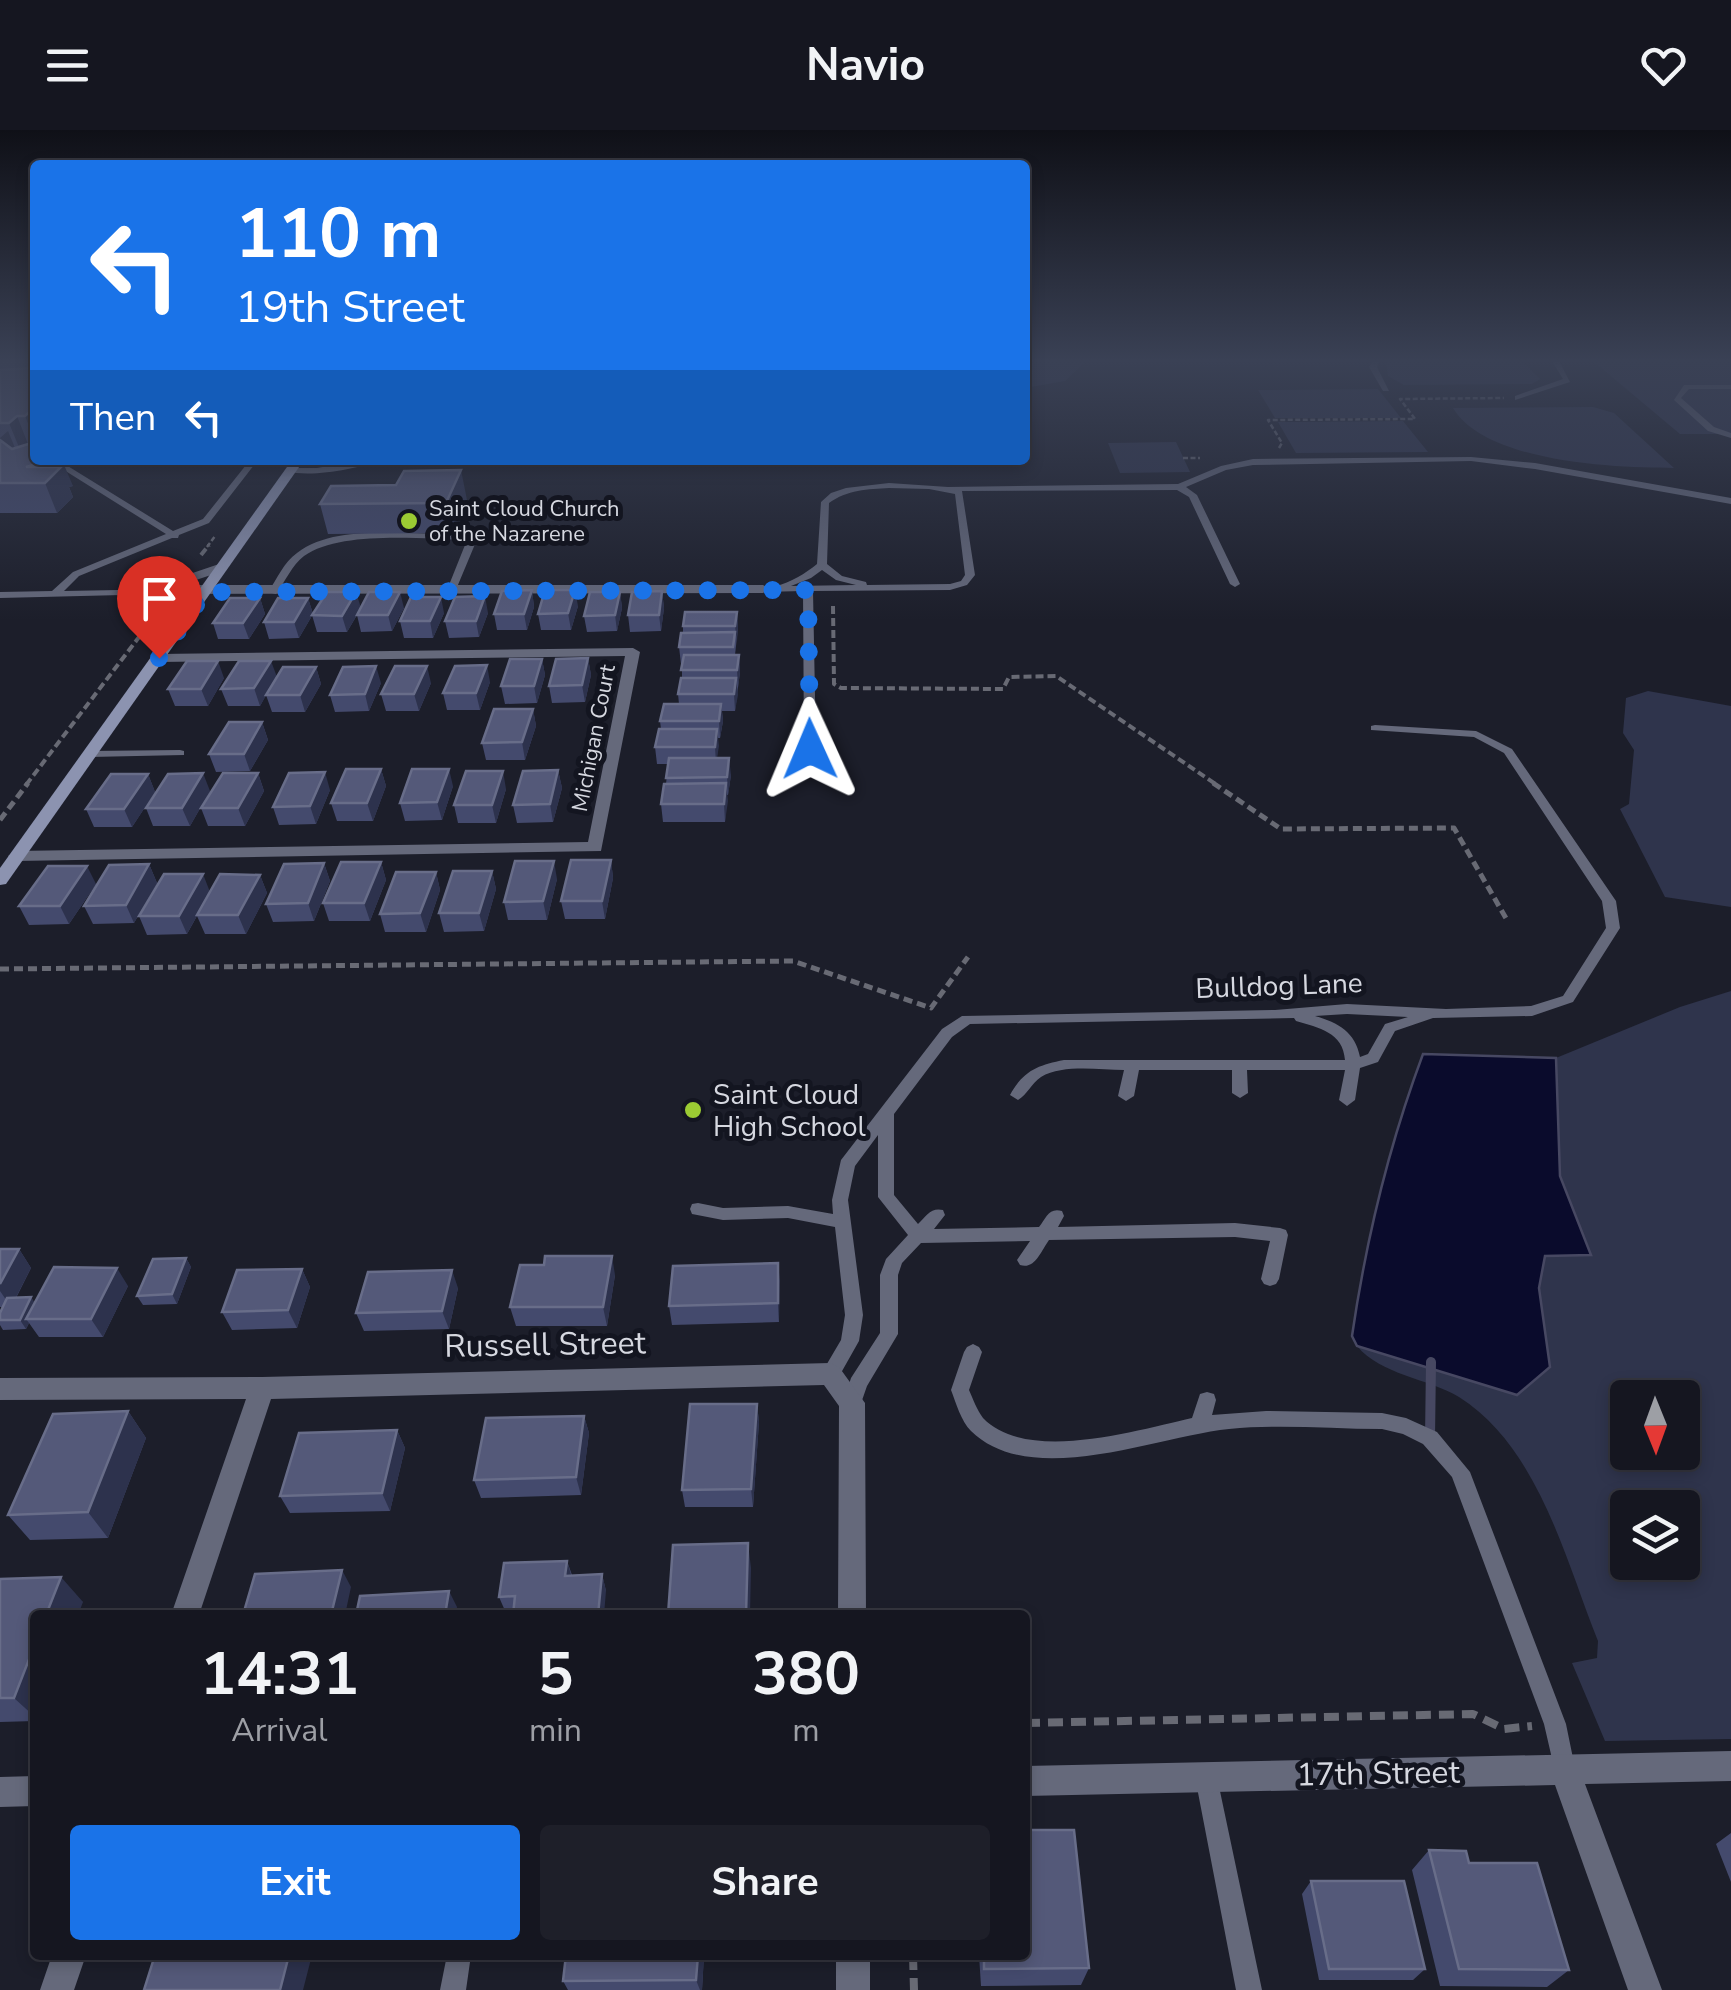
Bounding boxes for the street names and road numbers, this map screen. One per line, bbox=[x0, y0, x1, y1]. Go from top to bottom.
street label: Michigan Court bbox=[565, 662, 623, 814]
street label: Bulldog Lane bbox=[1195, 964, 1363, 1008]
street label: Russell Street bbox=[444, 1321, 647, 1368]
street label: 17th Street bbox=[1296, 1751, 1461, 1796]

